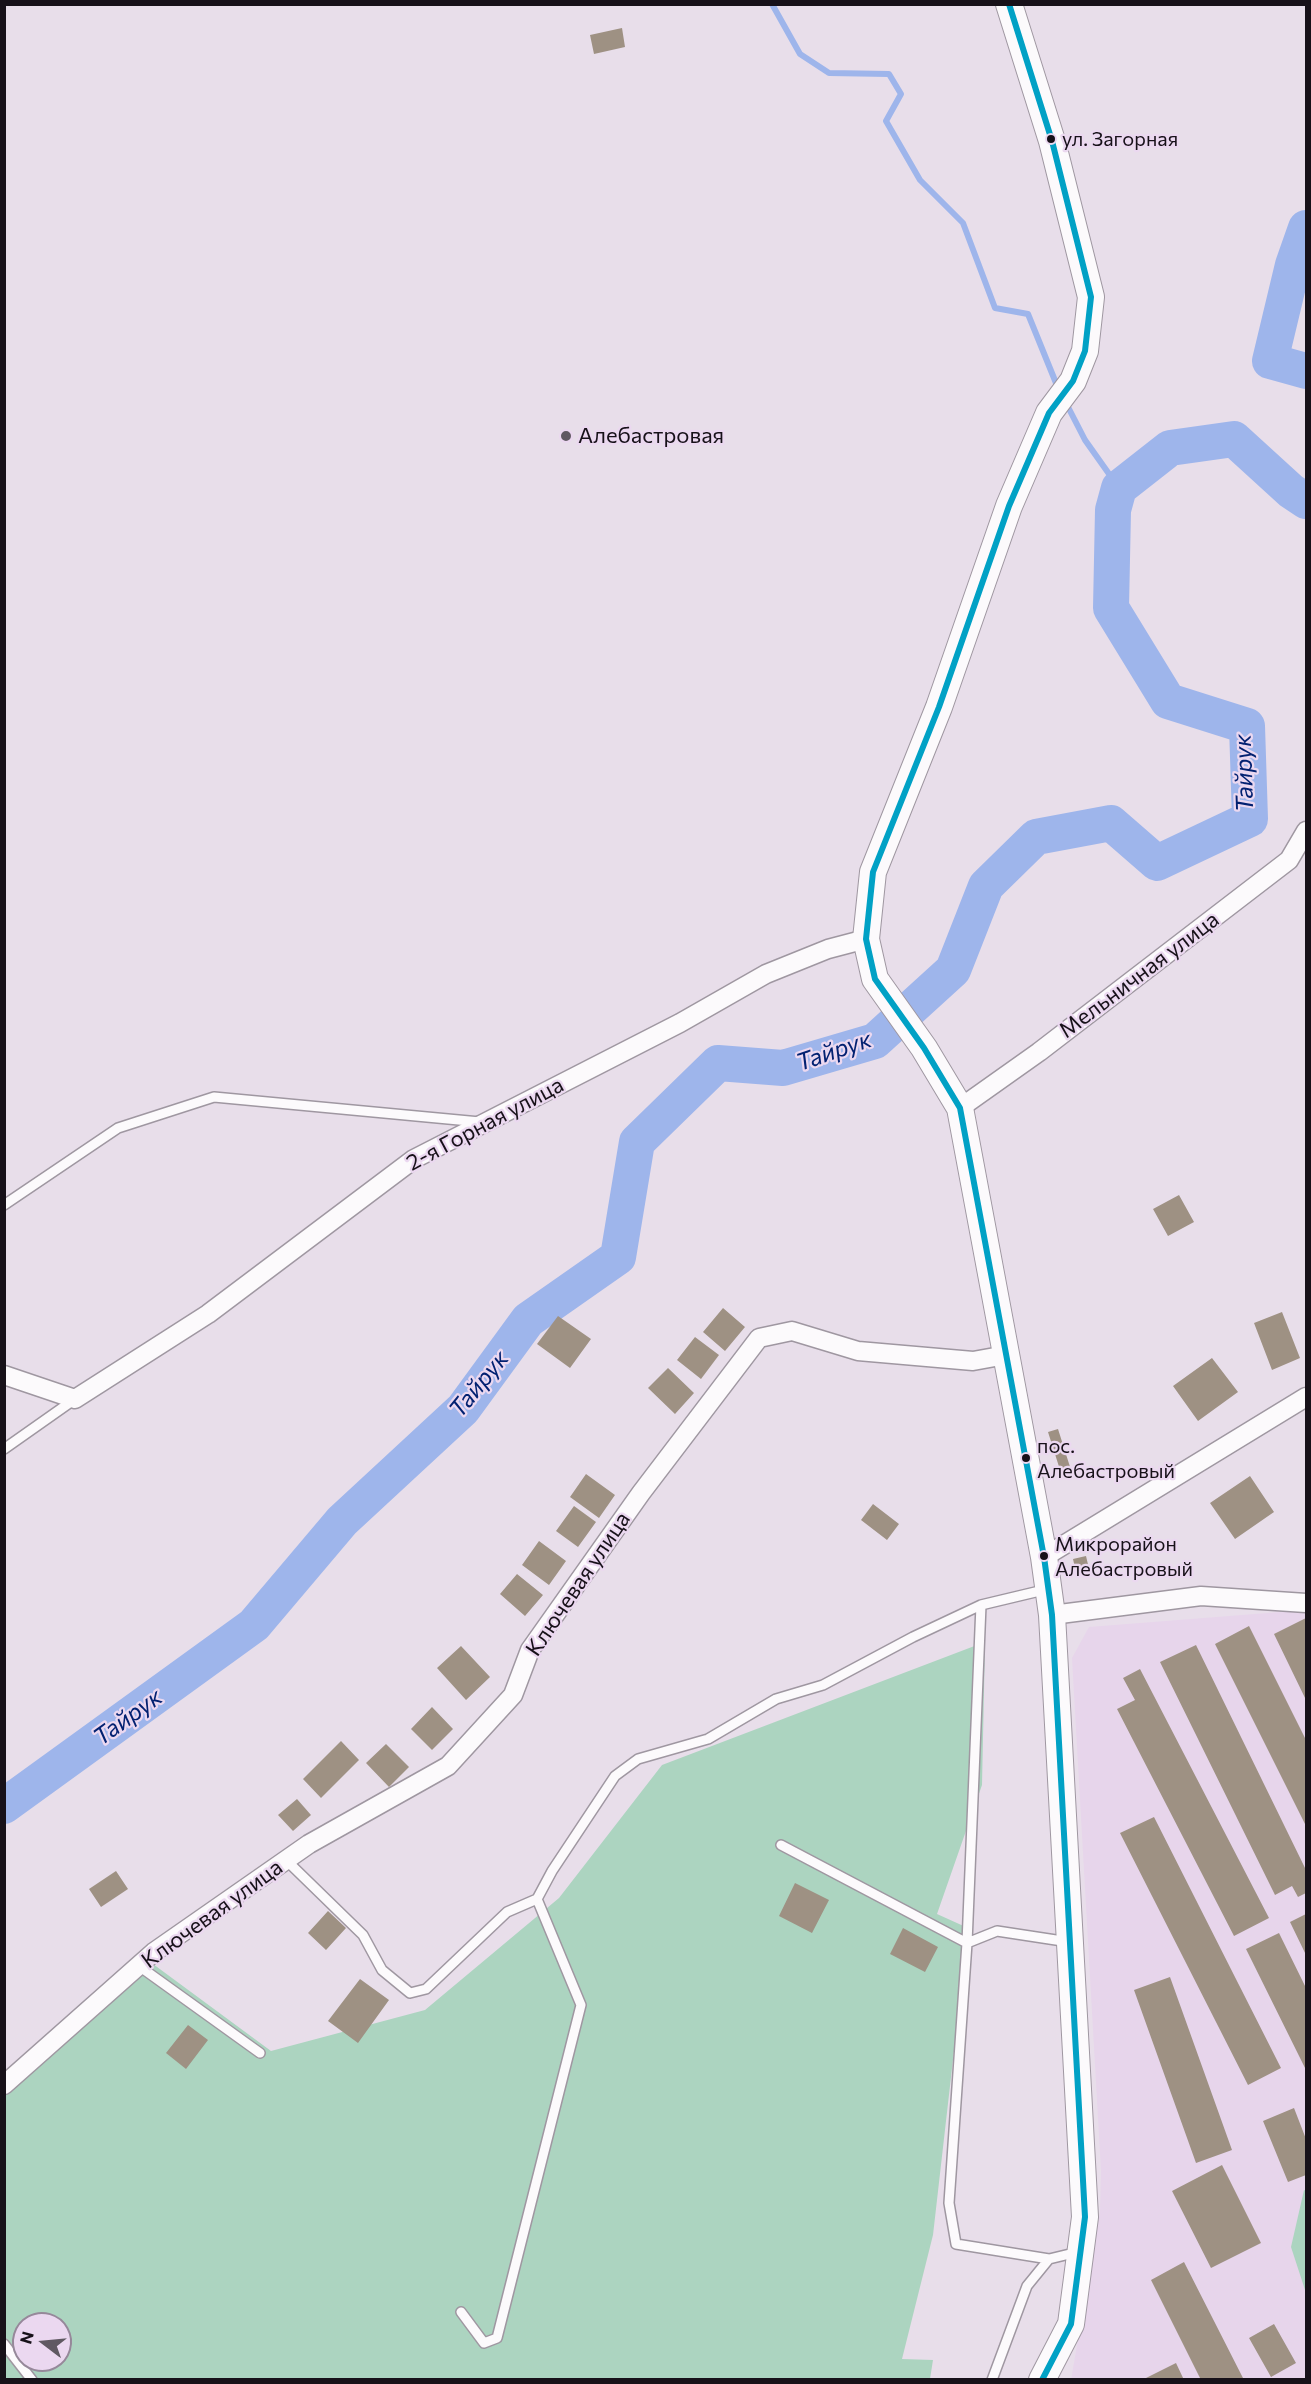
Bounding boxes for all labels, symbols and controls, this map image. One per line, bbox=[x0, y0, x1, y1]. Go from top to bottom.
place label: ул. Загорная bbox=[1062, 127, 1178, 151]
marker: ул. Загорная bbox=[1045, 133, 1057, 145]
place label: Алебастровая bbox=[578, 423, 724, 449]
marker: Алебастровая bbox=[559, 429, 573, 443]
water label: Тайрук bbox=[1228, 733, 1260, 813]
street label: Мельничная улица bbox=[1054, 906, 1224, 1044]
water label: Тайрук bbox=[792, 1025, 876, 1077]
street label: 2-я Горная улица bbox=[402, 1072, 568, 1176]
water label: Тайрук bbox=[443, 1345, 515, 1423]
place label: пос. Алебастровый bbox=[1037, 1434, 1175, 1481]
marker: пос. Алебастровый bbox=[1020, 1452, 1032, 1464]
street label: Ключевая улица bbox=[520, 1507, 636, 1661]
place label: Микрорайон Алебастровый bbox=[1055, 1532, 1193, 1579]
marker: Микрорайон Алебастровый bbox=[1038, 1550, 1050, 1562]
water label: Тайрук bbox=[88, 1682, 168, 1752]
street label: Ключевая улица bbox=[136, 1854, 288, 1974]
north arrow bbox=[12, 2312, 72, 2372]
text: N bbox=[15, 2329, 37, 2346]

